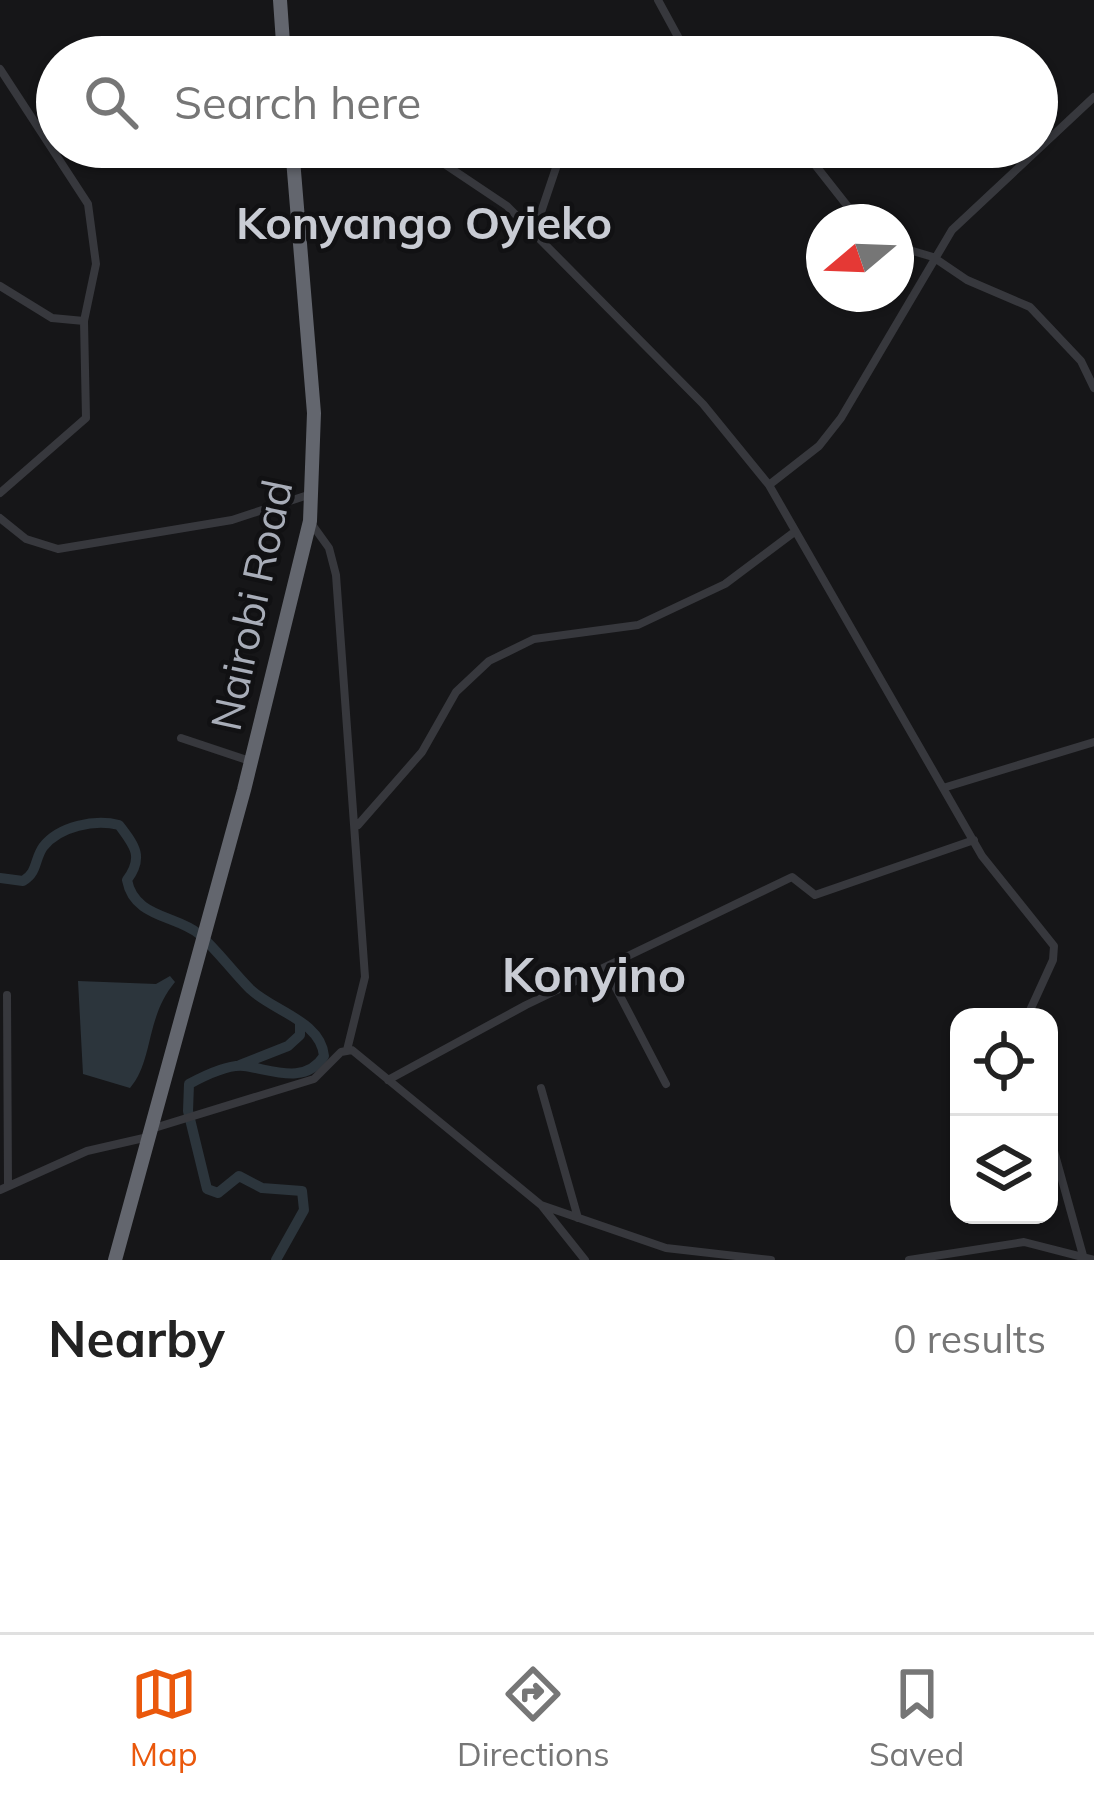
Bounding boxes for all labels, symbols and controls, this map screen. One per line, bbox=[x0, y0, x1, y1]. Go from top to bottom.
search box bbox=[36, 36, 1058, 168]
icon: search bbox=[78, 69, 144, 135]
text: Search here bbox=[174, 74, 421, 130]
district label: Konyango Oyieko bbox=[236, 194, 612, 250]
north arrow bbox=[806, 204, 914, 312]
street label: Nairobi Road bbox=[199, 475, 303, 735]
district label: Konyino bbox=[502, 944, 686, 1004]
map controls bbox=[950, 1008, 1058, 1224]
button: locate bbox=[950, 1008, 1058, 1116]
button: layers bbox=[950, 1116, 1058, 1224]
text: Nearby bbox=[48, 1306, 225, 1370]
text: 0 results bbox=[893, 1314, 1046, 1363]
tab: Map bbox=[130, 1661, 198, 1774]
tab: Directions bbox=[457, 1661, 610, 1774]
tab: Saved bbox=[869, 1661, 964, 1774]

